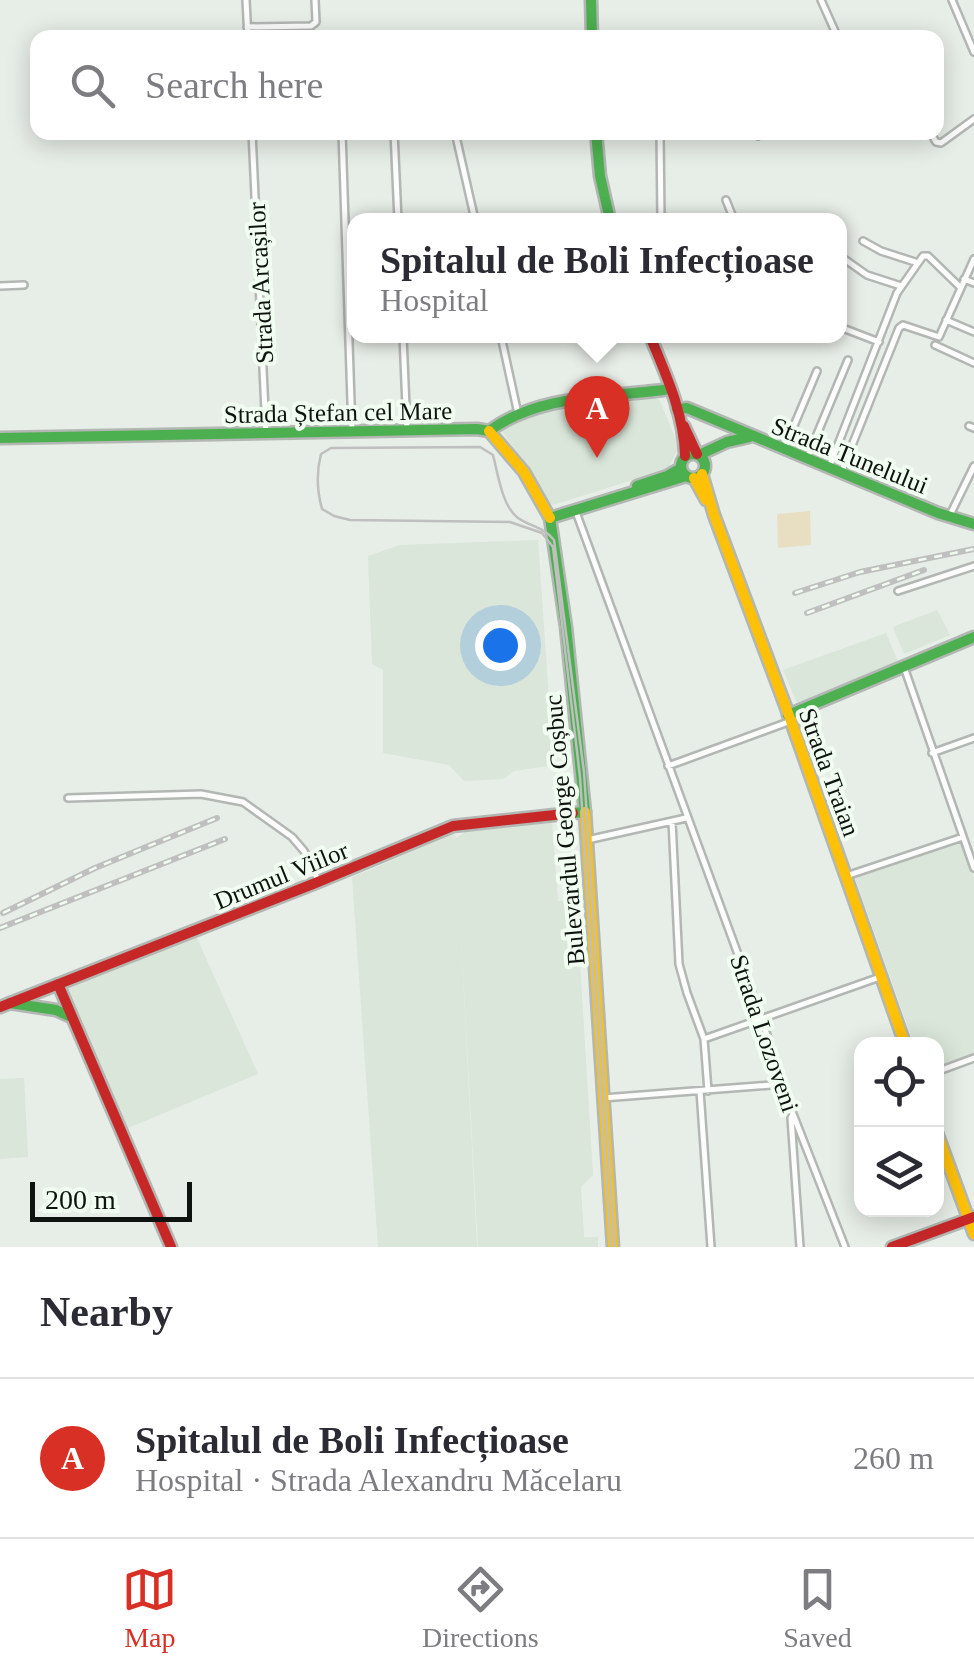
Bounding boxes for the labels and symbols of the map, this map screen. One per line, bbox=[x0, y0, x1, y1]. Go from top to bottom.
street label: Strada Arcașilor bbox=[243, 201, 279, 364]
pin: A bbox=[564, 376, 630, 458]
street label: Strada Ștefan cel Mare bbox=[224, 397, 452, 429]
street label: Strada Tunelului bbox=[768, 412, 932, 499]
your location bbox=[475, 620, 526, 671]
street label: Bulevardul George Coșbuc bbox=[539, 693, 591, 966]
street label: Strada Traian bbox=[794, 705, 865, 840]
street label: Drumul Viilor bbox=[210, 836, 353, 915]
street label: Strada Lozoveni bbox=[725, 951, 804, 1115]
scale bar bbox=[30, 1177, 192, 1222]

